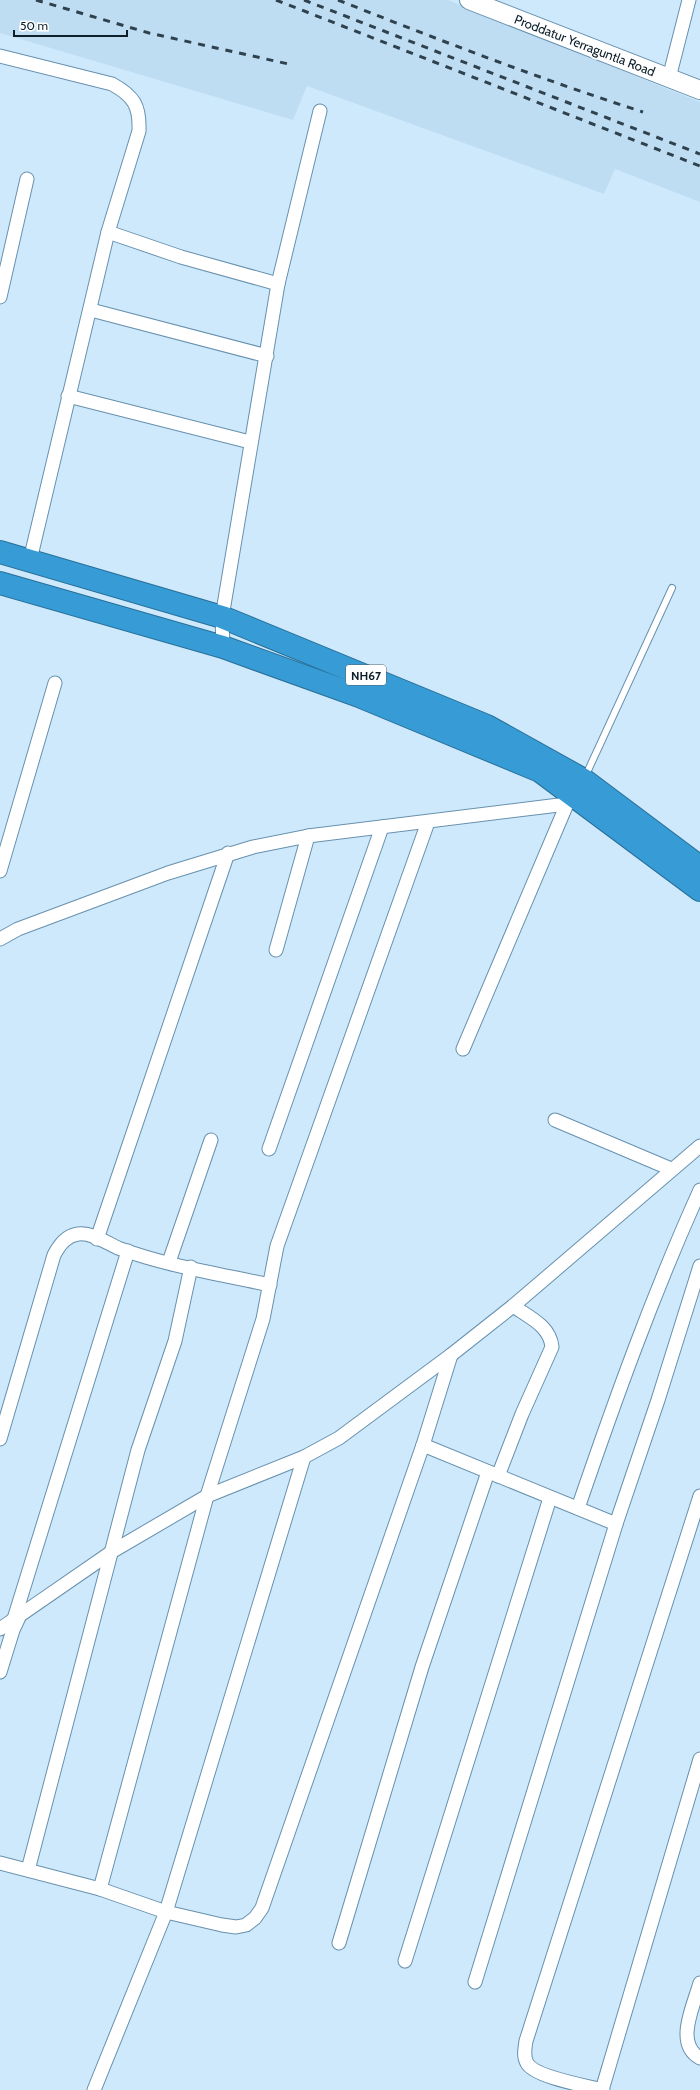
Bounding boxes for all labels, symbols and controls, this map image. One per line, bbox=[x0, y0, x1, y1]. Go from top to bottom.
street label: Proddatur Yerraguntla Road bbox=[512, 11, 658, 79]
scale bar bbox=[14, 12, 127, 38]
text: 50 m bbox=[20, 18, 48, 33]
road number: NH67 bbox=[346, 665, 386, 685]

